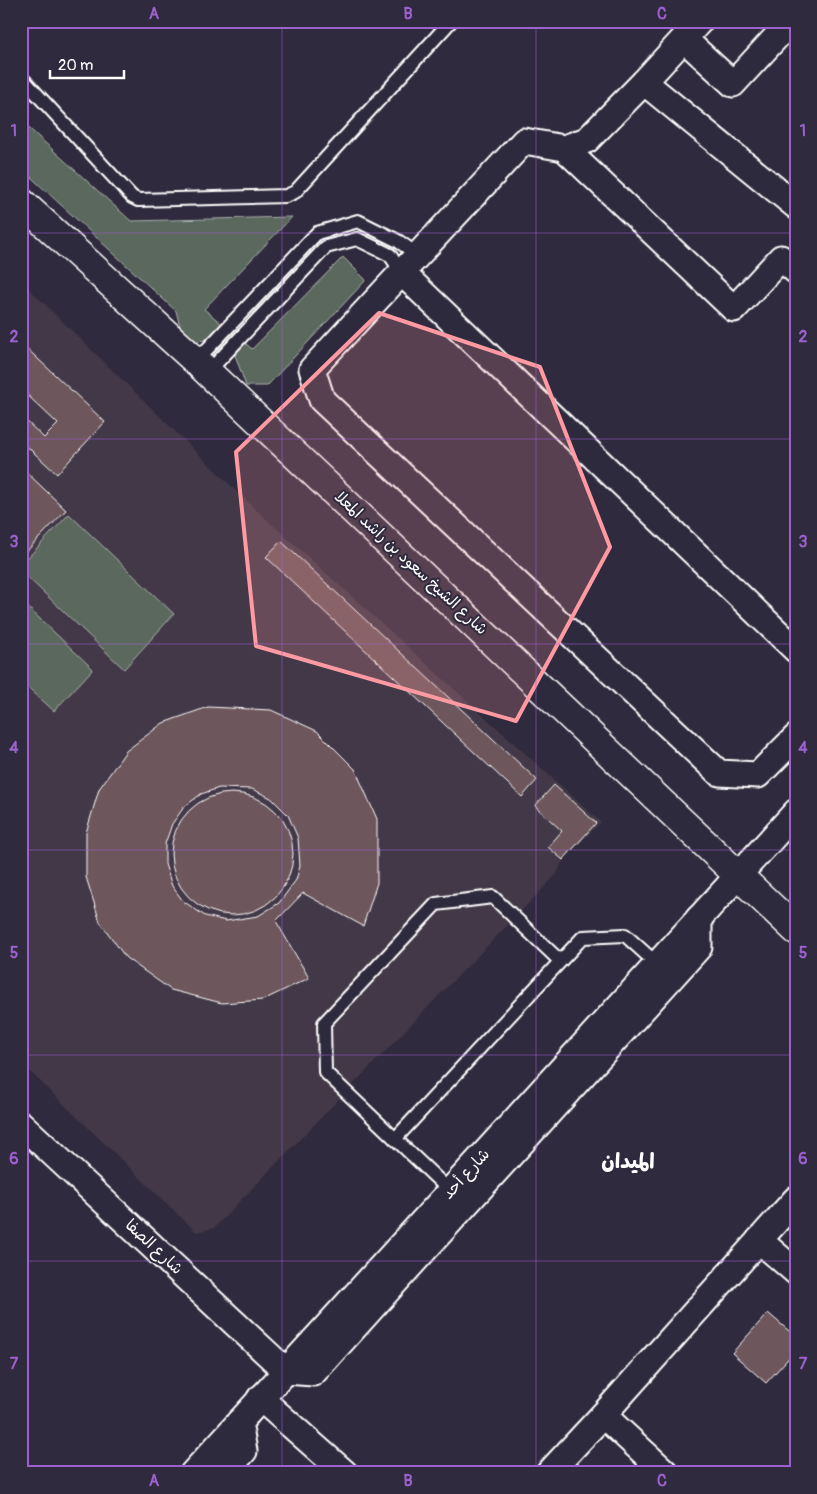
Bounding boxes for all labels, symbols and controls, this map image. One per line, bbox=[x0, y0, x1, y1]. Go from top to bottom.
text: A bbox=[149, 4, 160, 24]
text: B bbox=[403, 4, 413, 24]
text: C bbox=[657, 4, 667, 24]
scale bar bbox=[50, 48, 124, 80]
text: 20 m bbox=[58, 56, 93, 75]
text: 1 bbox=[11, 121, 17, 141]
text: 1 bbox=[800, 121, 806, 141]
text: 2 bbox=[10, 327, 19, 347]
text: 2 bbox=[799, 327, 808, 347]
street label: شارع الشيخ سعود بن راشد المعلا bbox=[330, 487, 492, 640]
text: 3 bbox=[10, 532, 19, 552]
text: 3 bbox=[799, 532, 808, 552]
text: 4 bbox=[9, 738, 19, 758]
text: 4 bbox=[798, 738, 808, 758]
text: 5 bbox=[10, 943, 19, 963]
text: 5 bbox=[799, 943, 808, 963]
street label: شارع أحد bbox=[438, 1145, 495, 1204]
district label: الميدان bbox=[601, 1148, 655, 1175]
text: 6 bbox=[9, 1149, 19, 1169]
text: 6 bbox=[798, 1149, 808, 1169]
street label: شارع الصفا bbox=[120, 1215, 187, 1280]
text: 7 bbox=[10, 1354, 19, 1374]
text: 7 bbox=[799, 1354, 808, 1374]
text: A bbox=[149, 1471, 160, 1491]
text: B bbox=[403, 1471, 413, 1491]
text: C bbox=[657, 1471, 667, 1491]

